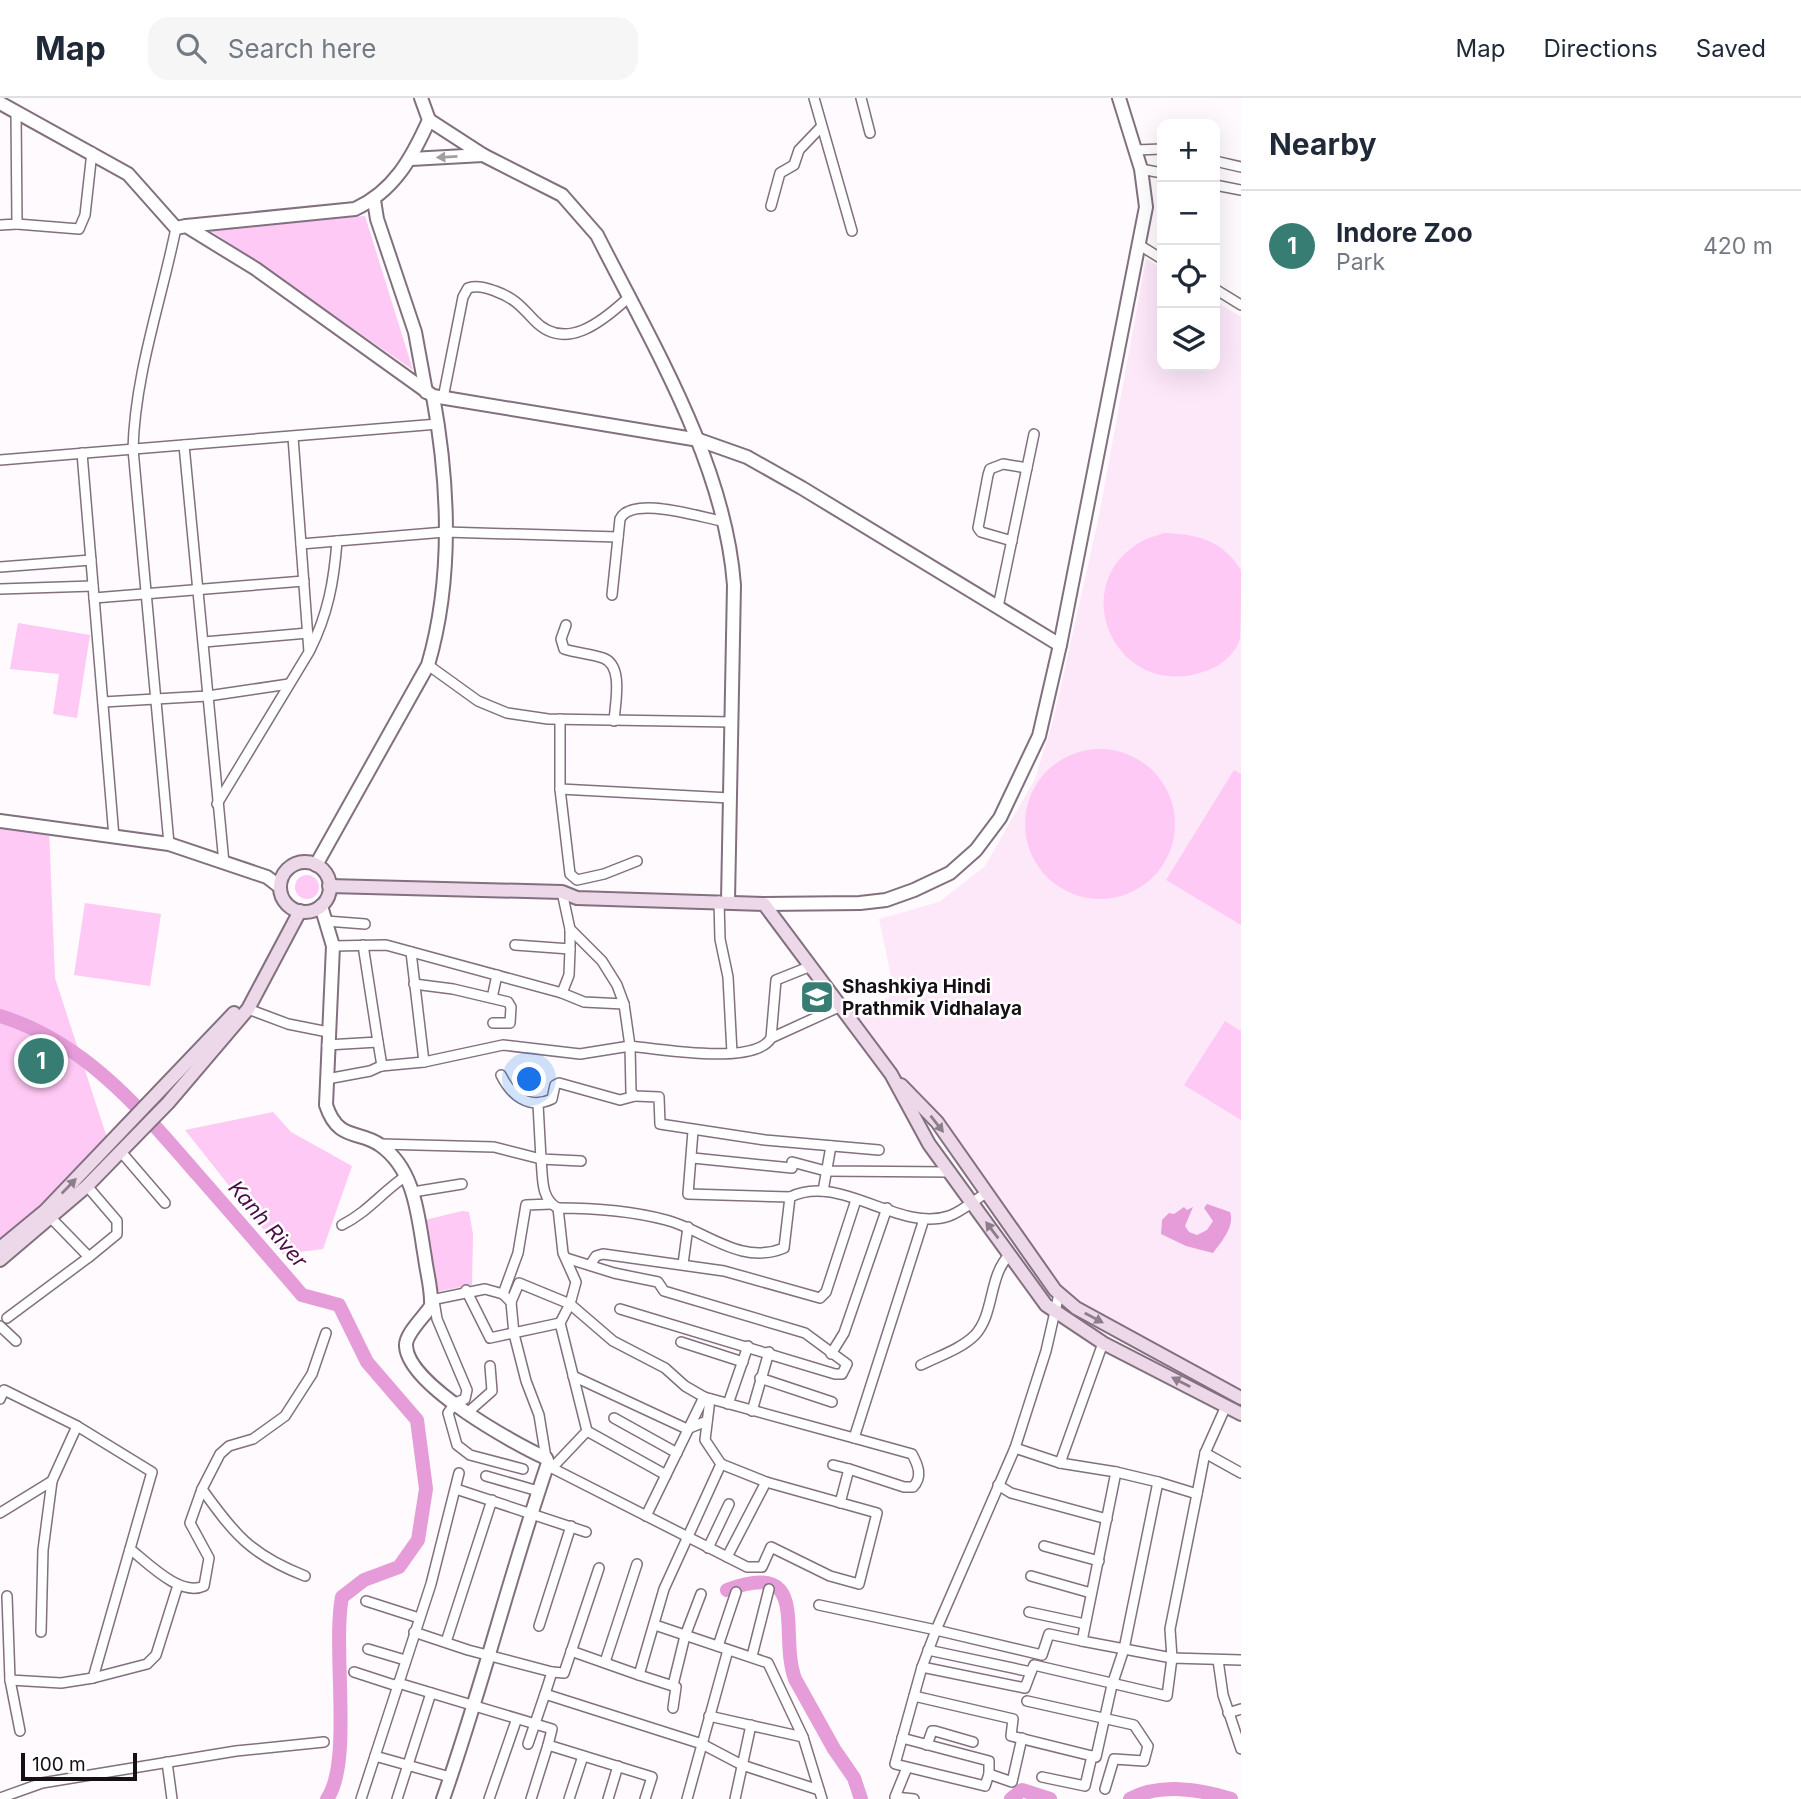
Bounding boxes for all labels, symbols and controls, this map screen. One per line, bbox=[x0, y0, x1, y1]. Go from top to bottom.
search box bbox=[148, 17, 638, 80]
text: Map bbox=[35, 28, 106, 68]
icon: search bbox=[172, 29, 210, 67]
text: Search here bbox=[228, 33, 376, 64]
text: Map bbox=[1456, 34, 1505, 63]
text: Directions bbox=[1543, 34, 1658, 63]
text: Saved bbox=[1696, 34, 1766, 63]
map controls bbox=[1157, 119, 1220, 371]
button: + bbox=[1157, 119, 1220, 182]
text: Nearby bbox=[1269, 126, 1377, 162]
one-way arrow bbox=[436, 152, 458, 163]
button: − bbox=[1157, 182, 1220, 245]
text: Indore Zoo bbox=[1336, 217, 1473, 248]
text: 1 bbox=[1287, 232, 1297, 260]
text: 420 m bbox=[1703, 232, 1773, 260]
button: locate bbox=[1157, 245, 1220, 308]
text: Park bbox=[1336, 248, 1385, 276]
button: layers bbox=[1157, 308, 1220, 371]
place label: Shashkiya Hindi Prathmik Vidhalaya bbox=[842, 975, 1022, 1020]
school or university icon: Shashkiya Hindi Prathmik Vidhalaya bbox=[798, 978, 836, 1016]
pin: 1 bbox=[18, 1035, 64, 1087]
your location bbox=[512, 1062, 546, 1096]
one-way arrow bbox=[930, 1115, 945, 1133]
water label: Kanh River bbox=[223, 1175, 313, 1273]
one-way arrow bbox=[60, 1178, 76, 1195]
one-way arrow bbox=[985, 1221, 999, 1239]
one-way arrow bbox=[1085, 1312, 1104, 1324]
one-way arrow bbox=[1171, 1377, 1191, 1388]
scale bar bbox=[21, 1750, 136, 1782]
text: 100 m bbox=[32, 1753, 86, 1776]

